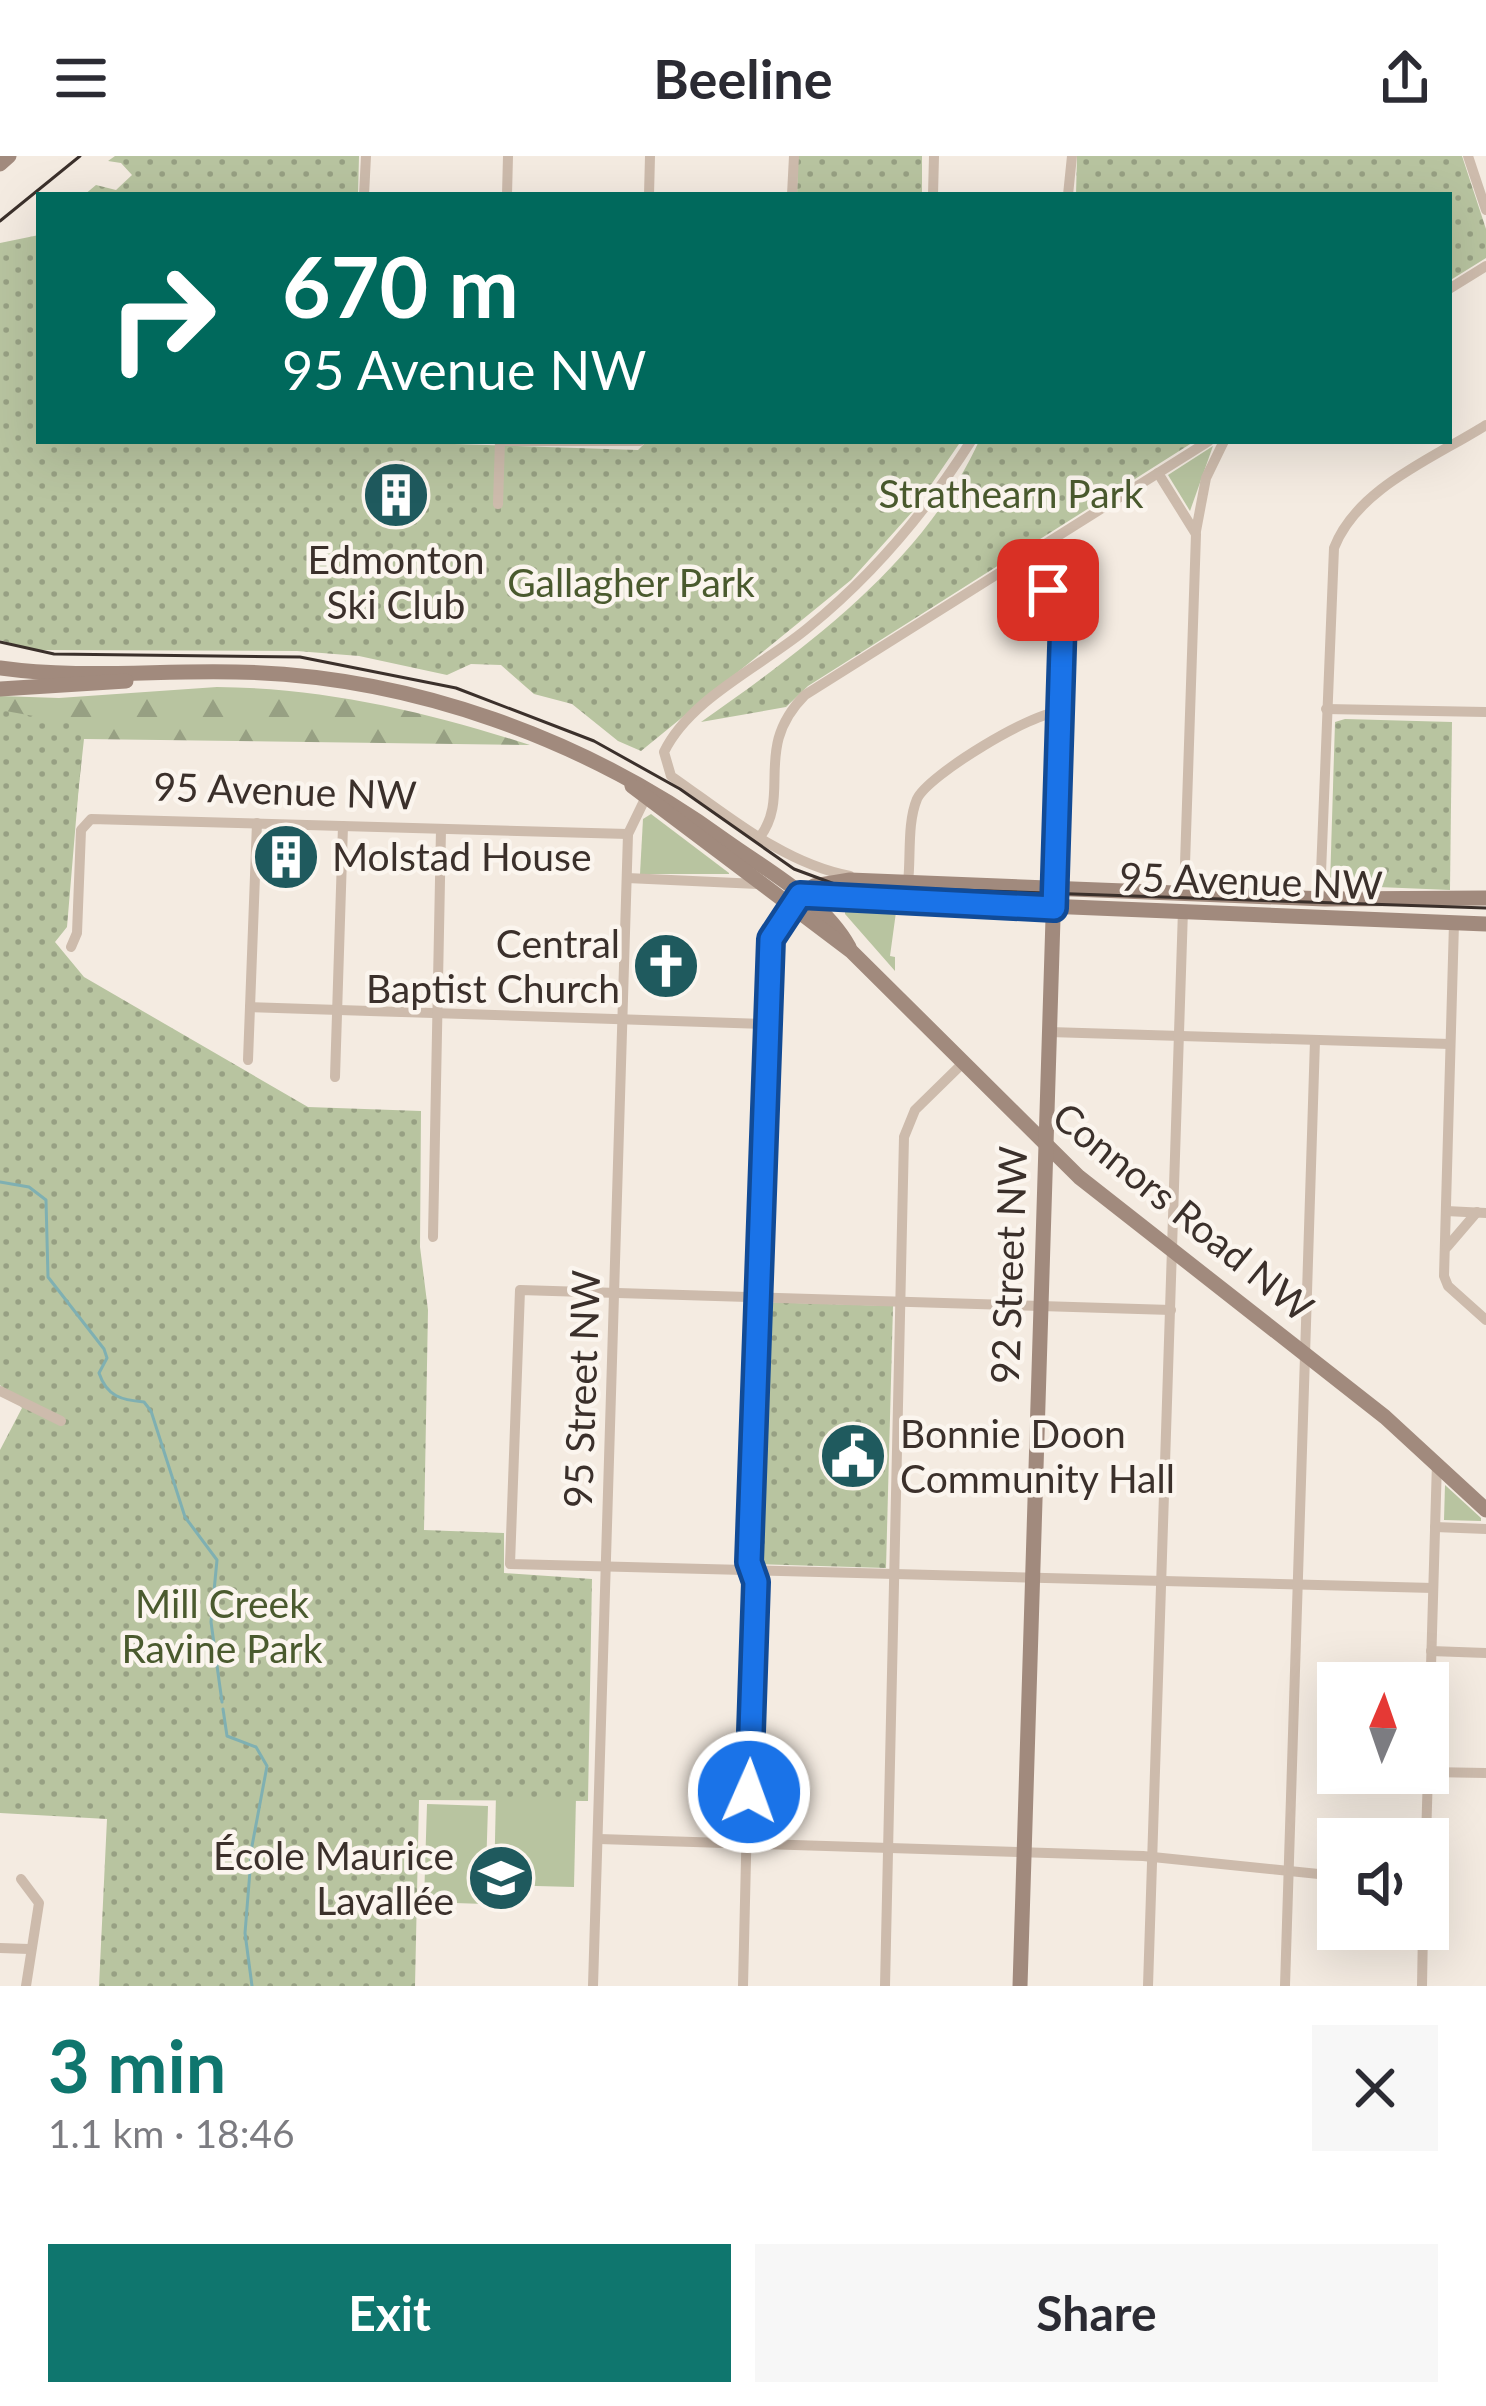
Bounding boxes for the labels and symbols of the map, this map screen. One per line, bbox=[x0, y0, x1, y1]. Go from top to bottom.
building icon: Edmonton Ski Club bbox=[361, 460, 431, 530]
park label: Strathearn Park bbox=[878, 470, 1144, 516]
place label: Edmonton Ski Club bbox=[308, 536, 484, 627]
pin bbox=[997, 539, 1099, 641]
park label: Gallagher Park bbox=[507, 559, 755, 605]
street label: 95 Avenue NW bbox=[153, 762, 417, 818]
building icon: Molstad House bbox=[251, 822, 321, 892]
place label: Molstad House bbox=[332, 833, 592, 879]
street label: 95 Avenue NW bbox=[1119, 852, 1383, 908]
place label: Central Baptist Church bbox=[366, 920, 620, 1011]
church icon: Central Baptist Church bbox=[631, 931, 701, 1001]
street label: Connors Road NW bbox=[1044, 1092, 1323, 1330]
street label: 92 Street NW bbox=[981, 1145, 1035, 1385]
street label: 95 Street NW bbox=[554, 1269, 608, 1509]
place label: Bonnie Doon Community Hall bbox=[900, 1410, 1175, 1501]
public building icon: Bonnie Doon Community Hall bbox=[818, 1421, 888, 1491]
park label: Mill Creek Ravine Park bbox=[121, 1580, 323, 1671]
north arrow bbox=[1317, 1662, 1449, 1794]
position arrow bbox=[686, 1729, 812, 1855]
place label: École Maurice Lavallée bbox=[213, 1832, 454, 1923]
school or university icon: École Maurice Lavallée bbox=[466, 1843, 536, 1913]

